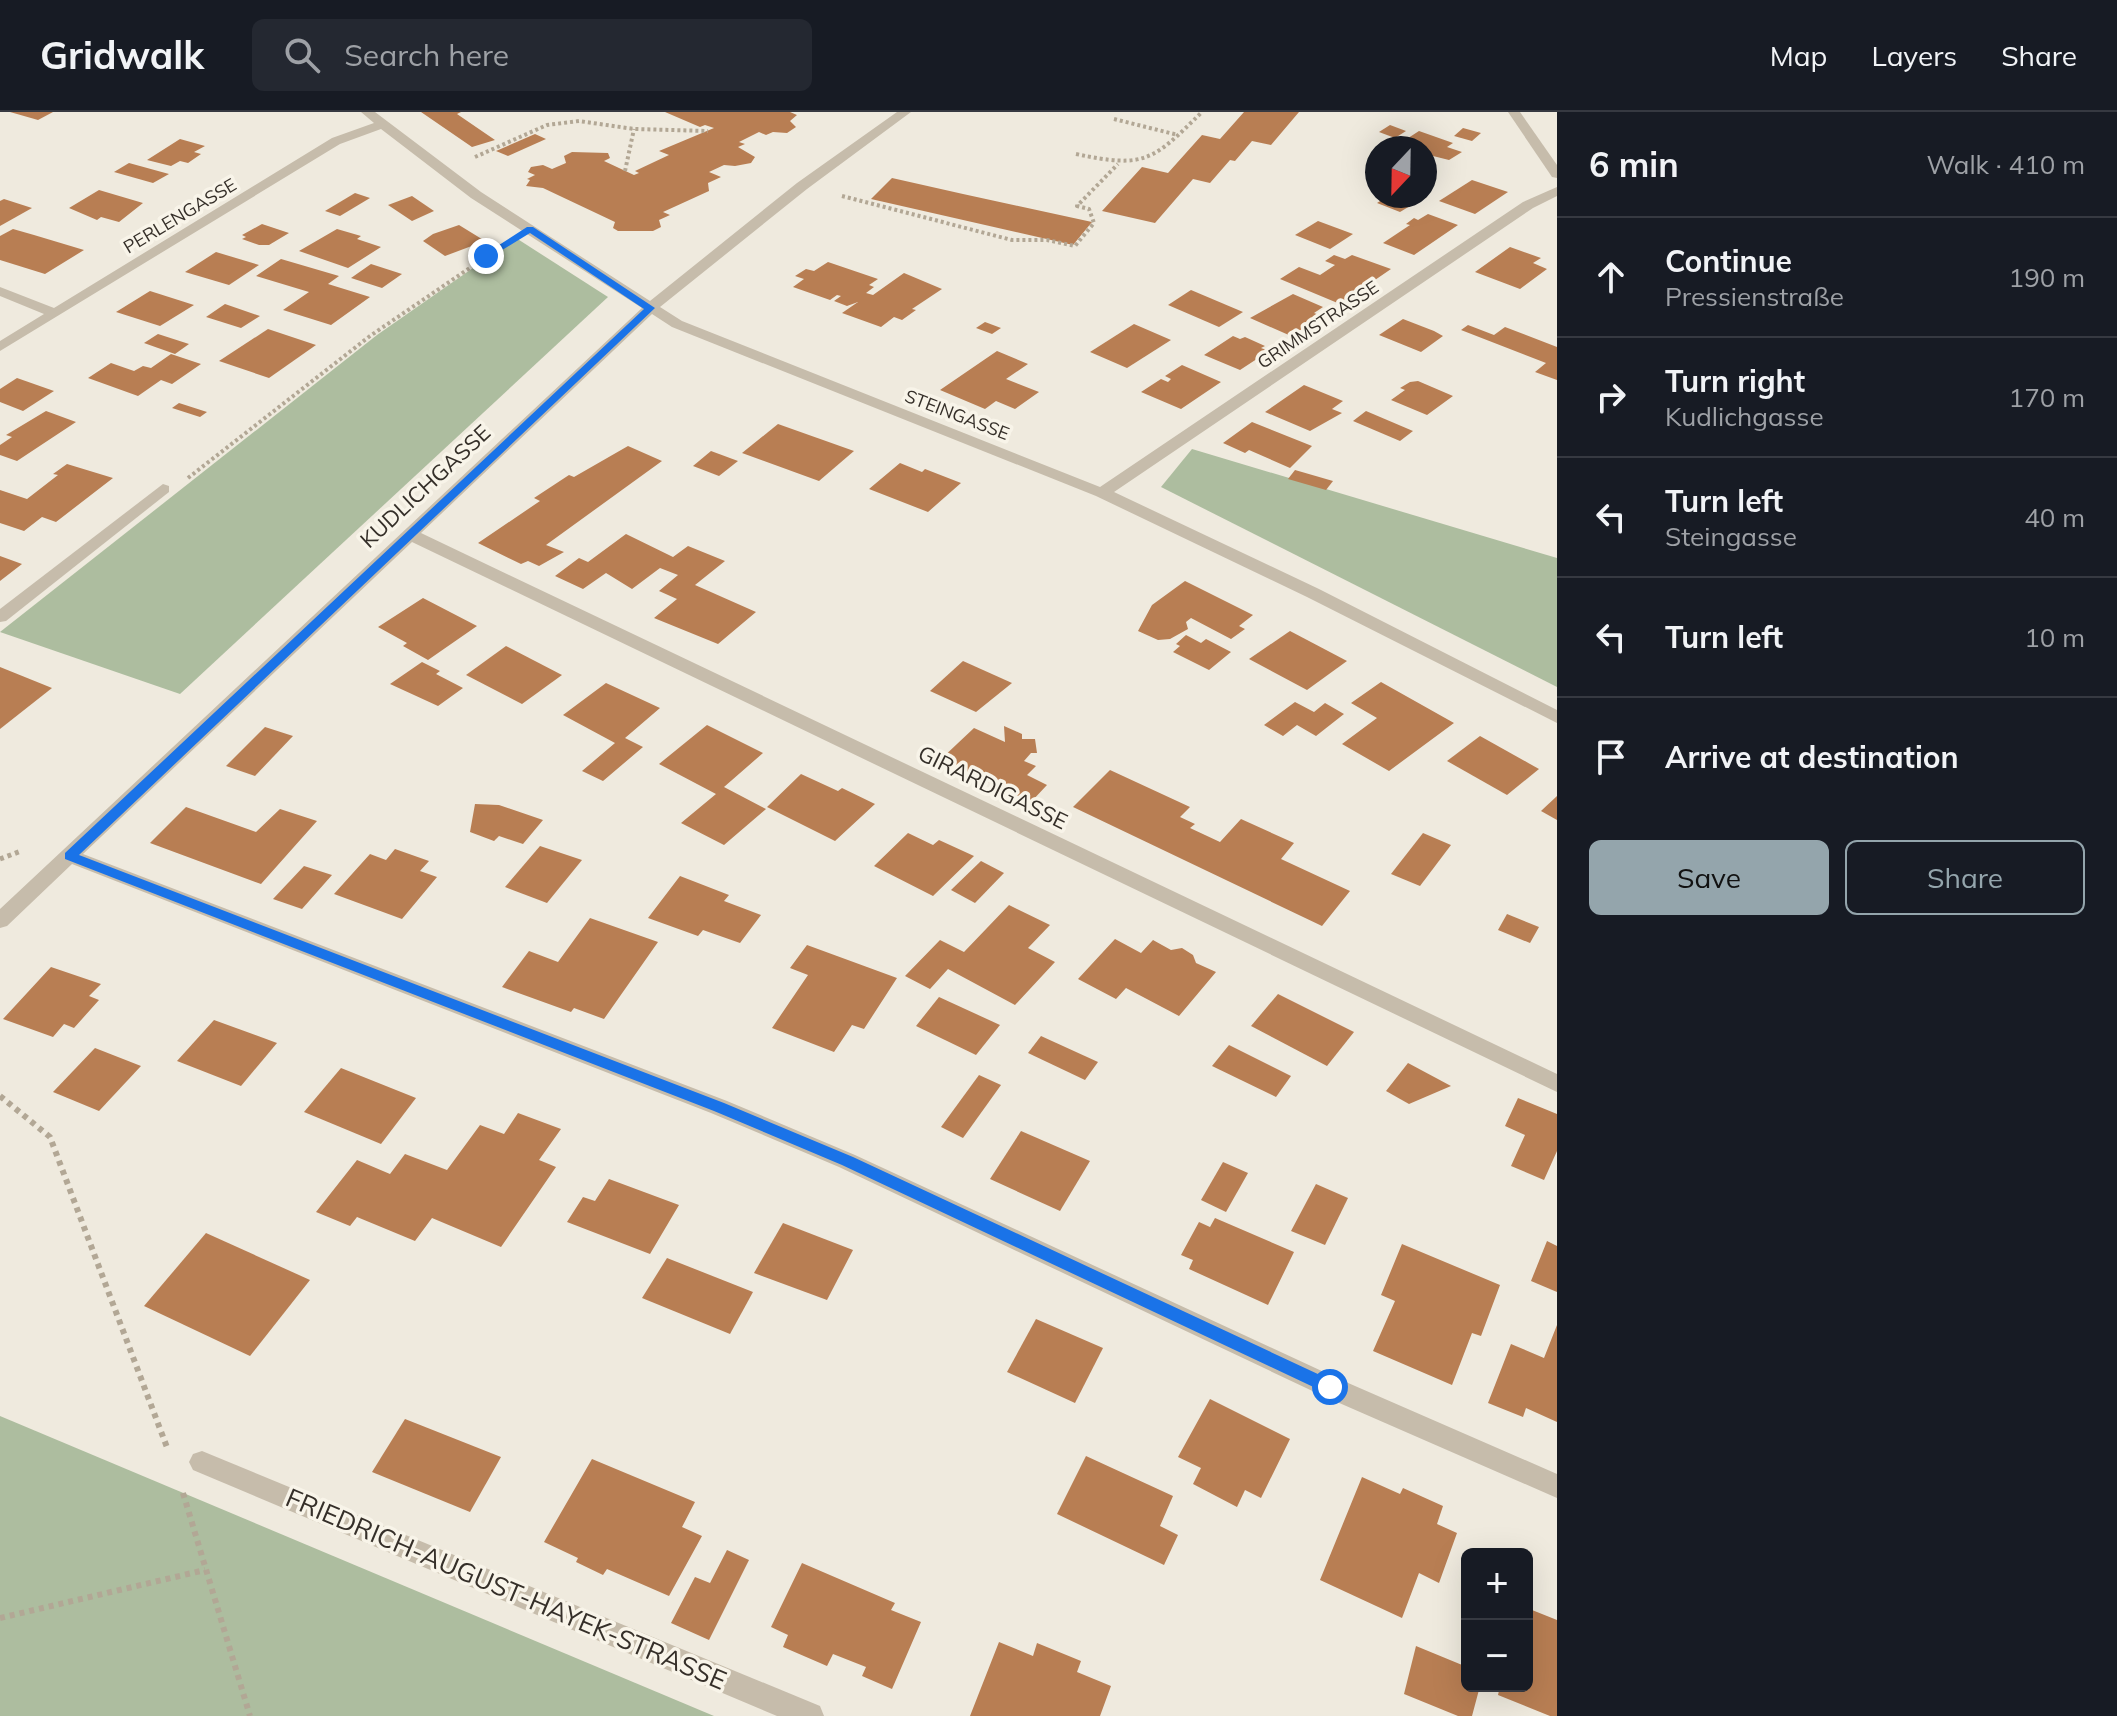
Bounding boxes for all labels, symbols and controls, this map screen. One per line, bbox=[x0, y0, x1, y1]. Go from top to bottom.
search box bbox=[252, 19, 812, 91]
text: Gridwalk bbox=[40, 31, 204, 79]
icon: search bbox=[280, 33, 324, 77]
text: Search here bbox=[344, 36, 509, 74]
text: Map bbox=[1770, 38, 1827, 73]
text: Layers bbox=[1871, 38, 1957, 73]
text: Share bbox=[2001, 38, 2077, 73]
north arrow bbox=[1365, 136, 1437, 208]
text: 6 min bbox=[1589, 143, 1679, 186]
text: Walk · 410 m bbox=[1926, 148, 2085, 181]
street label: PERLENGASSE bbox=[119, 173, 240, 258]
route end bbox=[468, 238, 504, 274]
text: Continue bbox=[1665, 242, 1792, 280]
icon: ahead bbox=[1589, 255, 1633, 299]
text: 190 m bbox=[2009, 261, 2085, 294]
street label: GRIMMSTRASSE bbox=[1253, 276, 1383, 374]
text: Pressienstraße bbox=[1665, 280, 1844, 313]
text: Turn right bbox=[1665, 362, 1805, 400]
icon: right bbox=[1589, 375, 1633, 419]
text: 170 m bbox=[2009, 381, 2085, 414]
street label: STEINGASSE bbox=[902, 384, 1013, 445]
text: Kudlichgasse bbox=[1665, 400, 1824, 433]
street label: KUDLICHGASSE bbox=[354, 418, 496, 554]
text: Turn left bbox=[1665, 482, 1783, 520]
icon: left bbox=[1589, 495, 1633, 539]
text: 40 m bbox=[2024, 501, 2085, 534]
text: Steingasse bbox=[1665, 520, 1797, 553]
icon: left bbox=[1589, 615, 1633, 659]
text: Turn left bbox=[1665, 618, 1783, 656]
text: 10 m bbox=[2024, 621, 2085, 654]
icon: arrive bbox=[1589, 735, 1633, 779]
text: Arrive at destination bbox=[1665, 738, 1959, 776]
street label: GIRARDIGASSE bbox=[914, 739, 1072, 835]
button: Save bbox=[1589, 840, 1829, 915]
button: Share bbox=[1845, 840, 2085, 915]
route start bbox=[1312, 1369, 1348, 1405]
street label: FRIEDRICH-AUGUST-HAYEK-STRASSE bbox=[281, 1480, 731, 1697]
map controls bbox=[1461, 1548, 1533, 1692]
button: + bbox=[1461, 1548, 1533, 1620]
button: − bbox=[1461, 1620, 1533, 1692]

